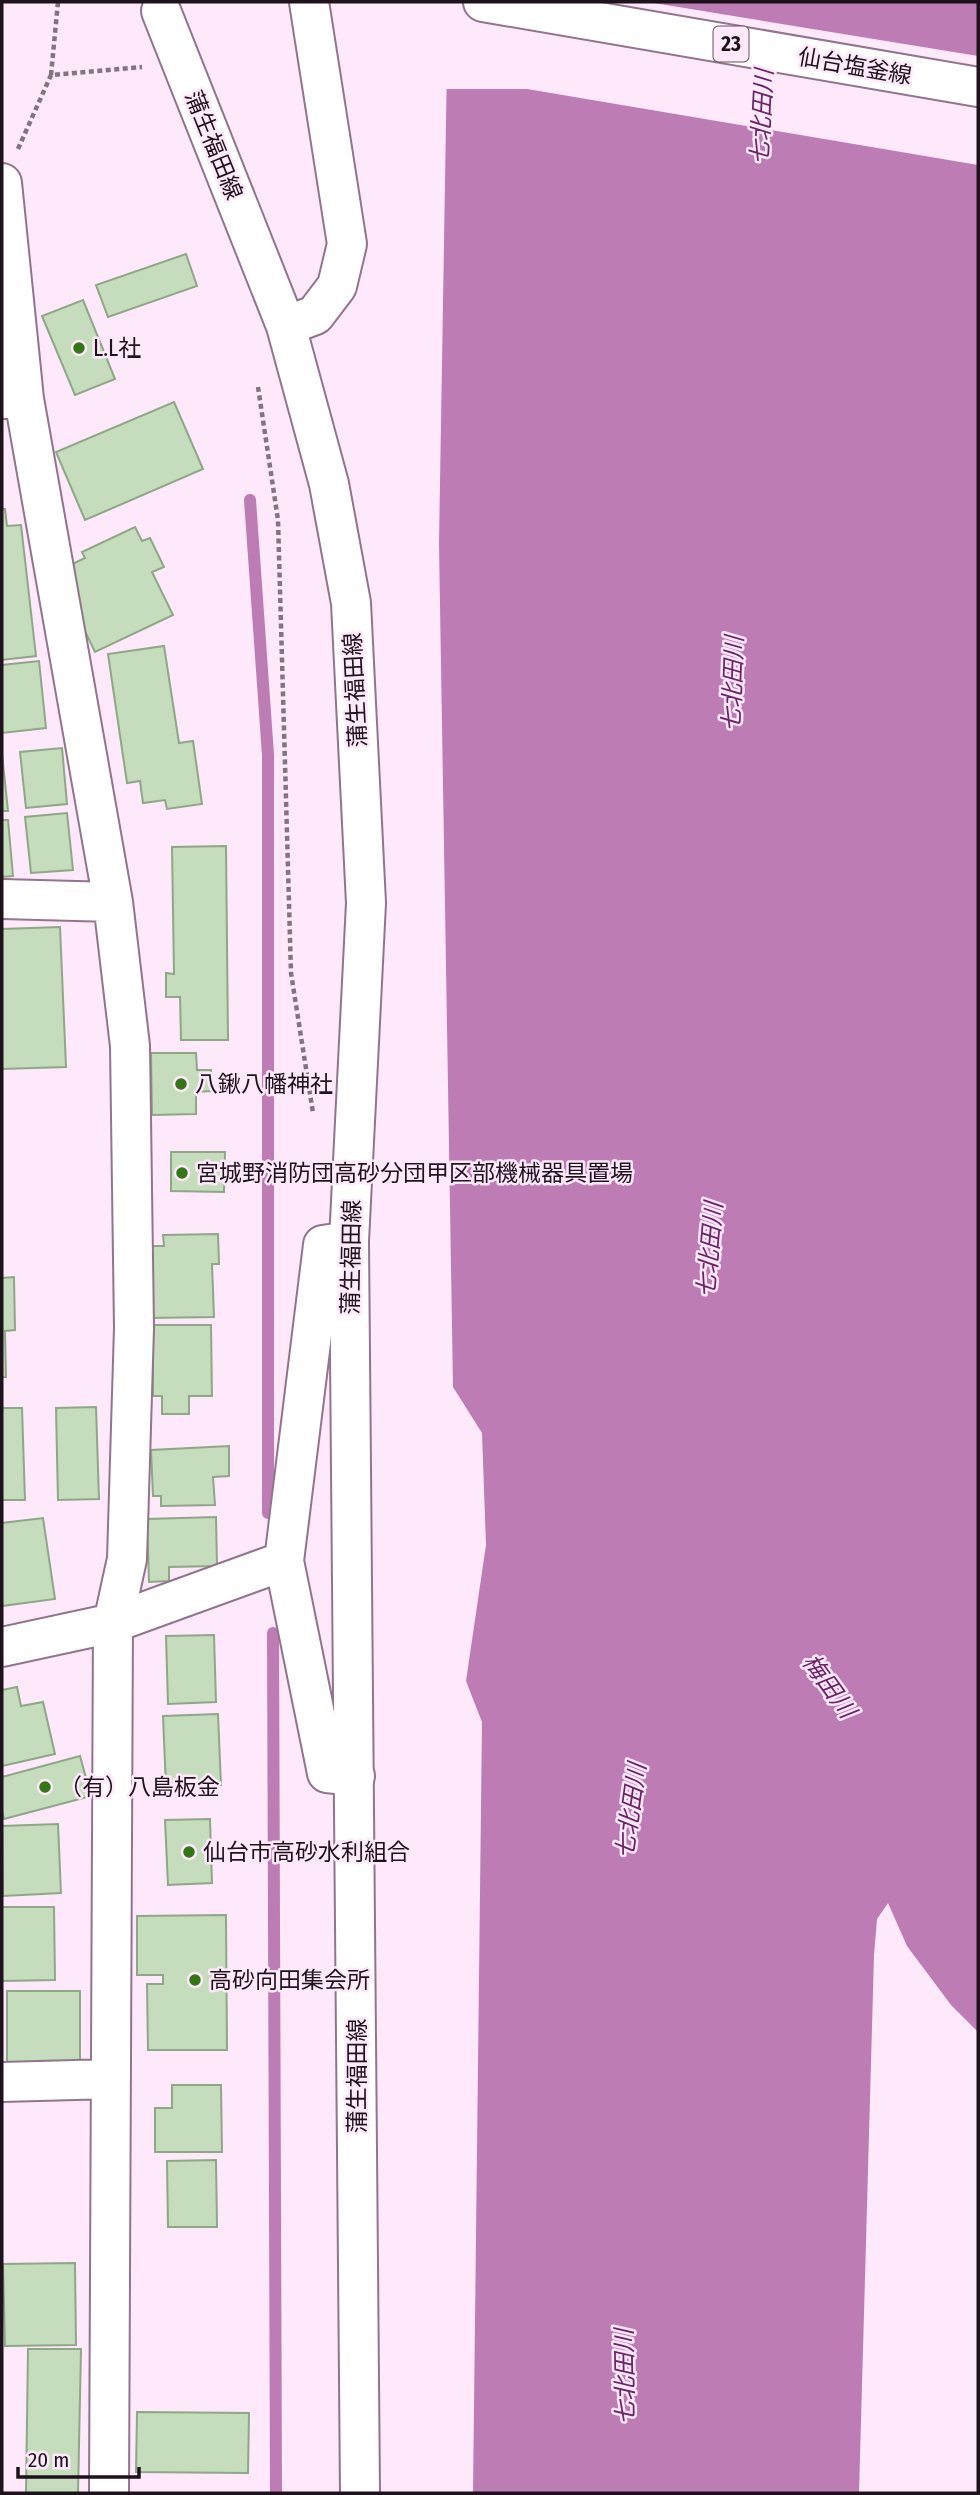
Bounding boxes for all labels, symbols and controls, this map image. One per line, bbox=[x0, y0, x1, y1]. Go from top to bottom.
road number: 23 bbox=[714, 26, 748, 61]
street label: 仙台塩釜線 bbox=[796, 42, 914, 90]
water label: 七北田川 bbox=[746, 65, 779, 166]
street label: 蒲生福田線 bbox=[179, 86, 249, 204]
place label: L.L社 bbox=[93, 334, 141, 362]
marker: L.L社 bbox=[71, 340, 87, 356]
street label: 蒲生福田線 bbox=[338, 632, 372, 748]
water label: 七北田川 bbox=[717, 633, 749, 732]
place label: 八鍬八幡神社 bbox=[195, 1070, 333, 1098]
marker: 八鍬八幡神社 bbox=[173, 1076, 189, 1092]
place label: 宮城野消防団高砂分団甲区部機械器具置場 bbox=[196, 1159, 633, 1187]
marker: 宮城野消防団高砂分団甲区部機械器具置場 bbox=[174, 1165, 190, 1181]
water label: 七北田川 bbox=[692, 1198, 728, 1299]
street label: 蒲生福田線 bbox=[336, 1199, 366, 1315]
water label: 梅田川 bbox=[797, 1649, 863, 1726]
water label: 七北田川 bbox=[610, 1759, 652, 1860]
place label: （有）八島板金 bbox=[59, 1773, 220, 1801]
marker: （有）八島板金 bbox=[37, 1779, 53, 1795]
place label: 仙台市高砂水利組合 bbox=[203, 1838, 410, 1866]
marker: 仙台市高砂水利組合 bbox=[181, 1844, 197, 1860]
place label: 高砂向田集会所 bbox=[209, 1966, 370, 1994]
marker: 高砂向田集会所 bbox=[187, 1972, 203, 1988]
street label: 蒲生福田線 bbox=[343, 2019, 371, 2134]
water label: 七北田川 bbox=[610, 2326, 640, 2425]
scale bar bbox=[18, 2436, 138, 2480]
text: 20 m bbox=[28, 2447, 69, 2473]

